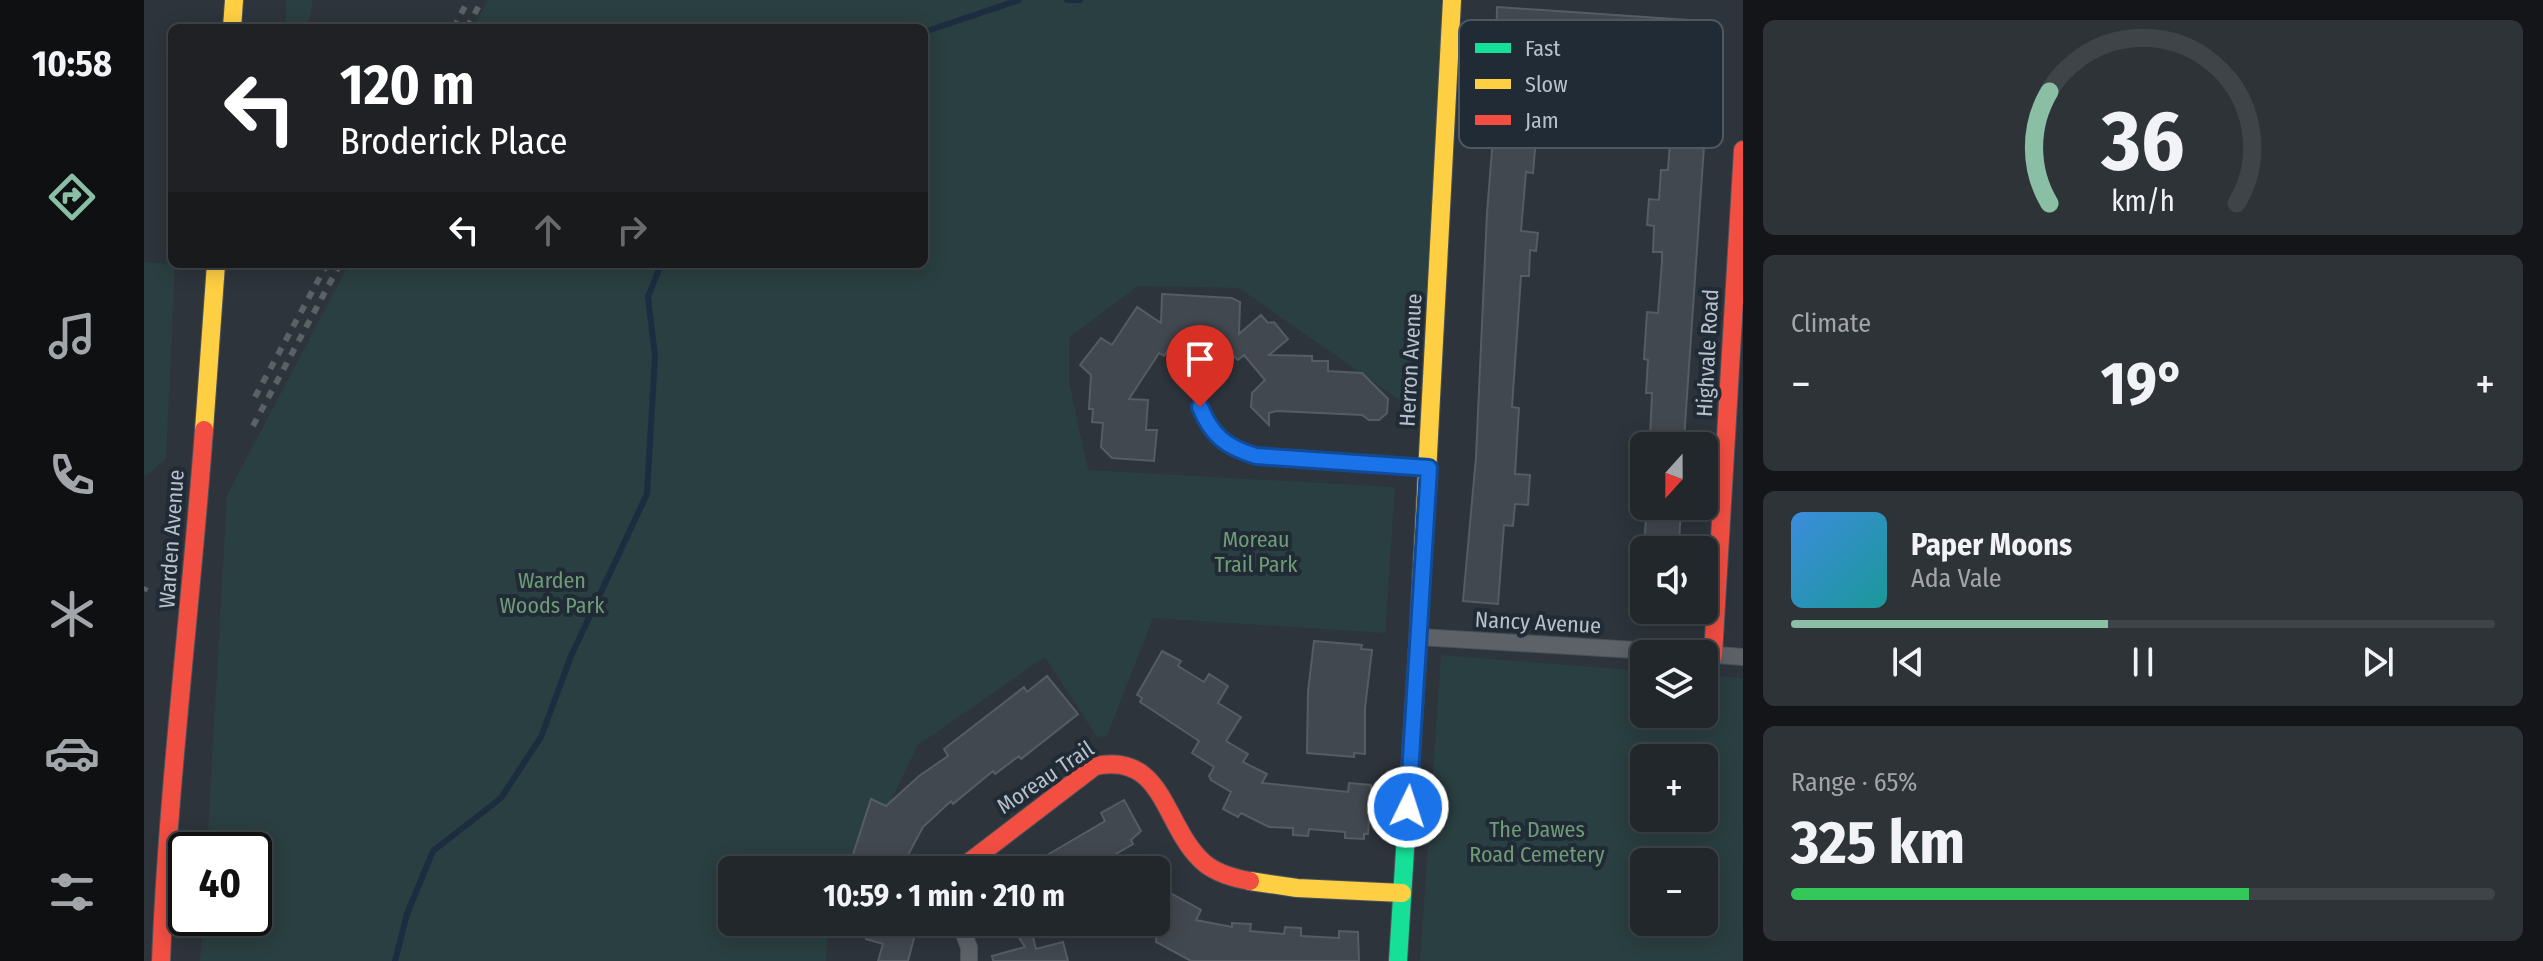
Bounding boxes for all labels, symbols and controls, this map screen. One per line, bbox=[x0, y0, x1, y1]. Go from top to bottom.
legend bbox=[1459, 20, 1723, 148]
text: Fast bbox=[1525, 35, 1561, 62]
text: 10:58 bbox=[32, 42, 112, 86]
text: 120 m bbox=[340, 52, 475, 119]
icon: left bbox=[208, 56, 312, 160]
text: Slow bbox=[1525, 71, 1568, 98]
text: 36 bbox=[2101, 91, 2184, 191]
text: Jam bbox=[1525, 107, 1559, 134]
text: Broderick Place bbox=[340, 120, 567, 164]
icon: directions bbox=[44, 169, 100, 225]
text: km/h bbox=[2111, 184, 2175, 219]
icon: left bbox=[442, 208, 486, 252]
icon: ahead bbox=[526, 208, 570, 252]
icon: right bbox=[610, 208, 654, 252]
street label: Highvale Road bbox=[1691, 288, 1724, 418]
street label: Herron Avenue bbox=[1394, 293, 1427, 427]
icon: music bbox=[44, 308, 100, 364]
text: Climate bbox=[1791, 308, 1871, 339]
pin bbox=[1166, 325, 1234, 407]
icon: arrive bbox=[1178, 337, 1222, 381]
text: 19° bbox=[2101, 348, 2185, 420]
text: − bbox=[1791, 358, 1811, 411]
text: + bbox=[2475, 358, 2495, 411]
north arrow bbox=[1630, 432, 1718, 520]
map controls bbox=[1630, 432, 1718, 936]
icon: phone bbox=[44, 447, 100, 503]
street label: Warden Avenue bbox=[153, 469, 190, 609]
park label: Moreau Trail Park bbox=[1215, 526, 1298, 578]
text: Paper Moons bbox=[1911, 527, 2072, 563]
button: sound bbox=[1630, 536, 1718, 624]
text: Ada Vale bbox=[1911, 563, 2002, 594]
park label: Warden Woods Park bbox=[500, 567, 605, 619]
icon: climate bbox=[44, 586, 100, 642]
street label: Nancy Avenue bbox=[1474, 606, 1602, 639]
button: layers bbox=[1630, 640, 1718, 728]
icon: previous bbox=[1886, 640, 1930, 684]
icon: pause bbox=[2121, 640, 2165, 684]
icon: next bbox=[2356, 640, 2400, 684]
icon: car bbox=[44, 725, 100, 781]
street label: Moreau Trail bbox=[992, 735, 1099, 820]
button: + bbox=[1630, 744, 1718, 832]
position arrow bbox=[1366, 765, 1450, 849]
text: Range · 65% bbox=[1791, 767, 1917, 798]
text: 325 km bbox=[1791, 807, 1965, 879]
park label: The Dawes Road Cemetery bbox=[1469, 816, 1605, 868]
speed limit sign: 40 bbox=[168, 832, 272, 936]
button: − bbox=[1630, 848, 1718, 936]
icon: filters bbox=[44, 864, 100, 920]
text: 10:59 · 1 min · 210 m bbox=[823, 878, 1065, 914]

